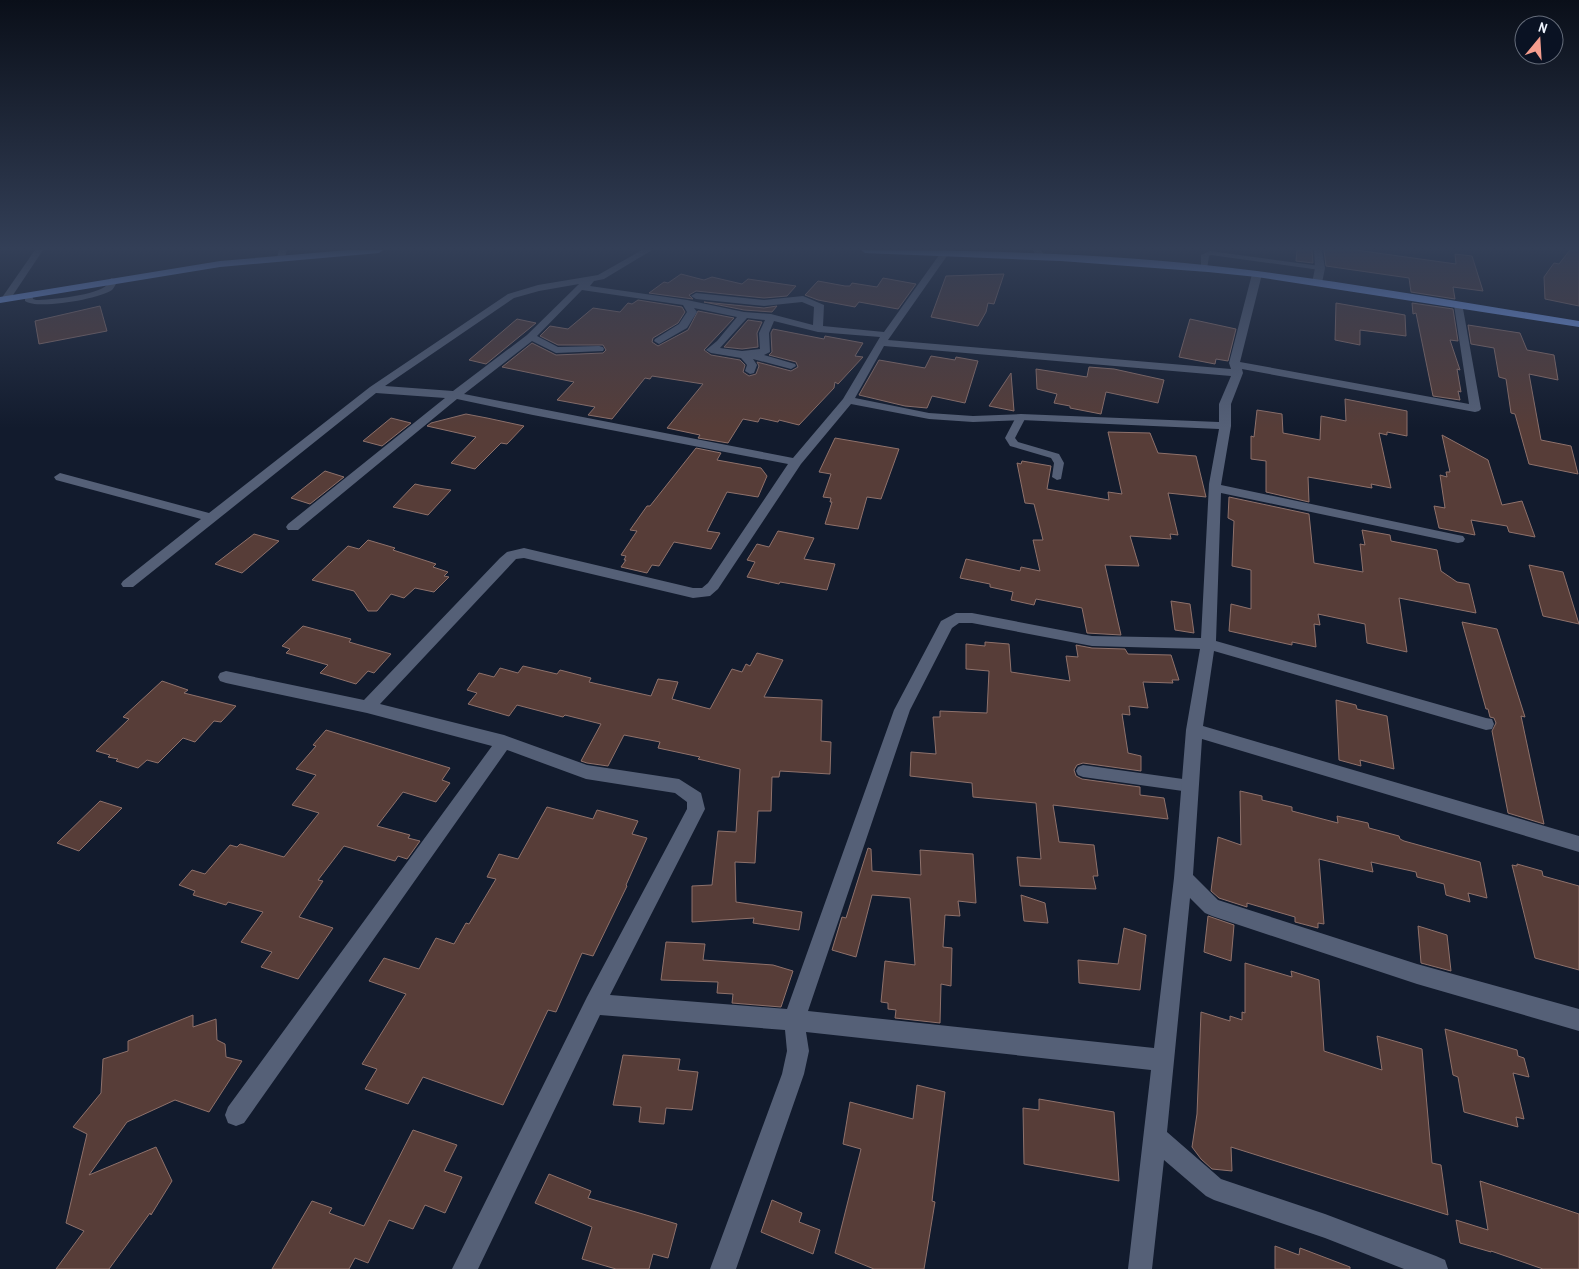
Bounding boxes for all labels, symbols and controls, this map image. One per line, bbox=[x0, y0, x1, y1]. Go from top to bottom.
north arrow bbox=[1514, 15, 1564, 65]
text: N bbox=[1536, 18, 1550, 37]

